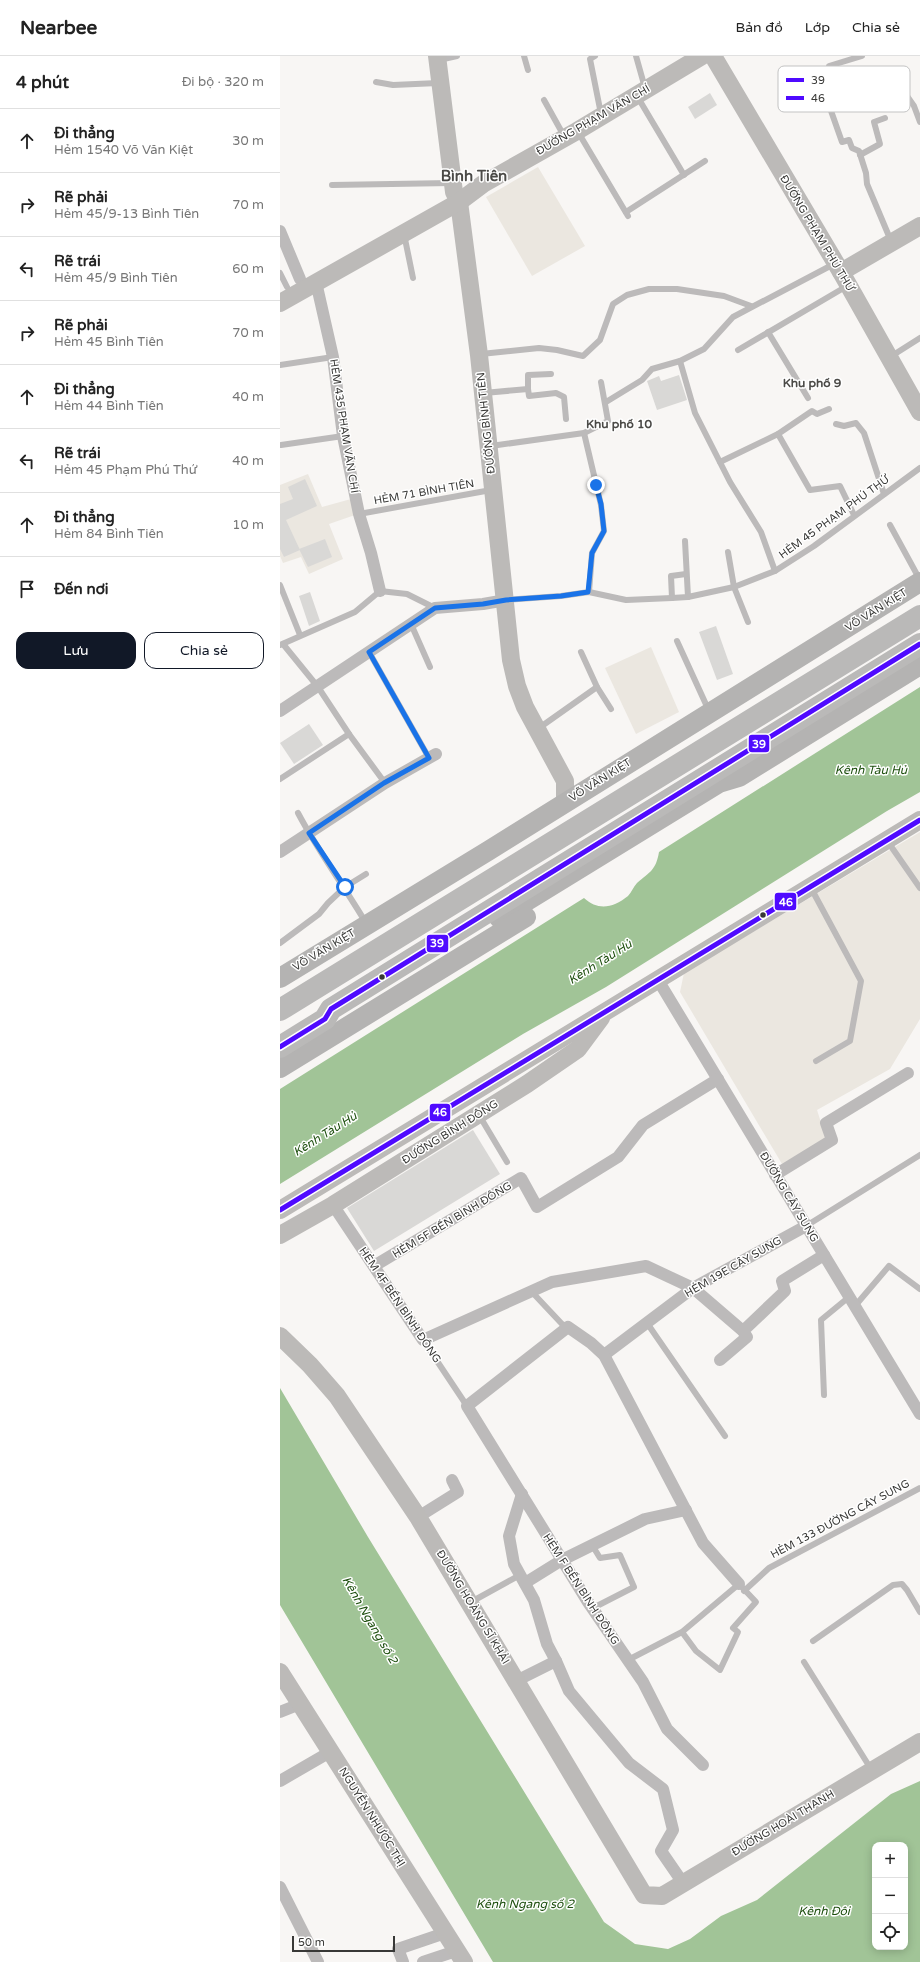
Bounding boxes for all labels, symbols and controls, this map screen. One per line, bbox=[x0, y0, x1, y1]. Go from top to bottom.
text: Nearbee bbox=[20, 17, 97, 39]
text: Bản đồ bbox=[736, 19, 783, 36]
text: Lớp bbox=[805, 19, 830, 36]
text: Chia sẻ bbox=[852, 19, 900, 36]
legend bbox=[778, 66, 910, 112]
text: 4 phút bbox=[16, 72, 69, 93]
text: Đi bộ · 320 m bbox=[182, 74, 264, 90]
text: 39 bbox=[811, 74, 825, 87]
street label: ĐƯỜNG PHẠM VĂN CHÍ bbox=[533, 81, 652, 158]
text: 46 bbox=[811, 92, 825, 105]
text: Đi thẳng bbox=[54, 124, 115, 142]
icon: ahead bbox=[16, 130, 38, 152]
text: 30 m bbox=[232, 133, 264, 149]
text: Hẻm 1540 Võ Văn Kiệt bbox=[54, 142, 193, 158]
district label: Bình Tiên bbox=[441, 167, 507, 185]
street label: ĐƯỜNG PHẠM PHÚ THỨ bbox=[777, 172, 859, 295]
text: Rẽ phải bbox=[54, 188, 108, 206]
icon: right bbox=[16, 194, 38, 216]
text: 70 m bbox=[232, 197, 264, 213]
text: Hẻm 45/9-13 Bình Tiên bbox=[54, 206, 199, 222]
text: Rẽ trái bbox=[54, 252, 101, 270]
icon: left bbox=[16, 258, 38, 280]
text: 60 m bbox=[232, 261, 264, 277]
text: Hẻm 45/9 Bình Tiên bbox=[54, 270, 178, 286]
text: Rẽ phải bbox=[54, 316, 108, 334]
icon: right bbox=[16, 322, 38, 344]
text: 70 m bbox=[232, 325, 264, 341]
text: Hẻm 45 Bình Tiên bbox=[54, 334, 164, 350]
street label: HẺM 435 PHẠM VĂN CHÍ bbox=[327, 358, 362, 494]
street label: ĐƯỜNG BÌNH TIÊN bbox=[473, 372, 498, 475]
district label: Khu phố 9 bbox=[783, 376, 842, 391]
text: Đi thẳng bbox=[54, 380, 115, 398]
icon: ahead bbox=[16, 386, 38, 408]
text: 40 m bbox=[232, 389, 264, 405]
text: Hẻm 44 Bình Tiên bbox=[54, 398, 164, 414]
district label: Khu phố 10 bbox=[586, 417, 653, 432]
text: Rẽ trái bbox=[54, 444, 101, 462]
icon: left bbox=[16, 450, 38, 472]
text: 40 m bbox=[232, 453, 264, 469]
text: Hẻm 45 Phạm Phú Thứ bbox=[54, 462, 197, 478]
street label: HẺM 45 PHẠM PHÚ THỨ bbox=[776, 471, 893, 561]
street label: HẺM 71 BÌNH TIÊN bbox=[373, 476, 475, 507]
route end bbox=[587, 476, 605, 494]
text: Đi thẳng bbox=[54, 508, 115, 526]
icon: ahead bbox=[16, 514, 38, 536]
text: 10 m bbox=[232, 517, 264, 533]
text: Hẻm 84 Bình Tiên bbox=[54, 526, 164, 542]
icon: arrive bbox=[16, 578, 38, 600]
text: Đến nơi bbox=[54, 580, 109, 598]
street label: VÕ VĂN KIỆT bbox=[843, 586, 910, 634]
button: Lưu bbox=[16, 632, 136, 669]
button: Chia sẻ bbox=[144, 632, 264, 669]
line badge: 39 bbox=[748, 734, 770, 753]
text: 39 bbox=[752, 738, 766, 751]
street label: VÕ VĂN KIỆT bbox=[567, 756, 634, 804]
water label: Kênh Tàu Hủ bbox=[835, 763, 908, 777]
route start bbox=[336, 878, 354, 896]
line badge: 46 bbox=[774, 892, 797, 911]
text: 46 bbox=[779, 896, 793, 909]
unlabelled marker bbox=[758, 910, 768, 920]
street label: VÕ VĂN KIỆT bbox=[290, 926, 358, 974]
line badge: 39 bbox=[426, 934, 449, 953]
text: 39 bbox=[430, 937, 444, 950]
water label: Kênh Tàu Hủ bbox=[566, 937, 635, 987]
unlabelled marker bbox=[377, 972, 387, 982]
street label: ĐƯỜNG BÌNH ĐÔNG bbox=[399, 1096, 500, 1167]
line badge: 46 bbox=[429, 1103, 451, 1122]
text: 46 bbox=[433, 1106, 447, 1119]
water label: Kênh Tàu Hủ bbox=[291, 1109, 360, 1159]
street label: ĐƯỜNG CÂY SUNG bbox=[757, 1149, 822, 1244]
street label: HẺM 5F BẾN BÌNH ĐÔNG bbox=[390, 1178, 514, 1261]
street label: HẺM 19E CÂY SUNG bbox=[682, 1233, 784, 1300]
street label: HẺM 4F BẾN BÌNH ĐÔNG bbox=[356, 1244, 444, 1365]
street label: HẺM 133 ĐƯỜNG CÂY SUNG bbox=[768, 1476, 912, 1561]
street label: HẺM F BẾN BÌNH ĐÔNG bbox=[540, 1530, 623, 1647]
street label: ĐƯỜNG HOÀNG SĨ KHẢI bbox=[434, 1547, 513, 1666]
water label: Kênh Ngang số 2 bbox=[339, 1574, 401, 1667]
street label: NGUYỄN NHƯỢC THỊ bbox=[336, 1765, 409, 1869]
street label: ĐƯỜNG HOÀI THANH bbox=[729, 1786, 837, 1859]
map controls bbox=[872, 1842, 908, 1950]
button: + bbox=[872, 1842, 908, 1878]
button: − bbox=[872, 1878, 908, 1914]
water label: Kênh Ngang số 2 bbox=[476, 1897, 575, 1911]
water label: Kênh Đôi bbox=[798, 1904, 852, 1918]
button: locate bbox=[872, 1914, 908, 1950]
scale bar bbox=[292, 1934, 395, 1953]
text: 50 m bbox=[298, 1936, 325, 1949]

